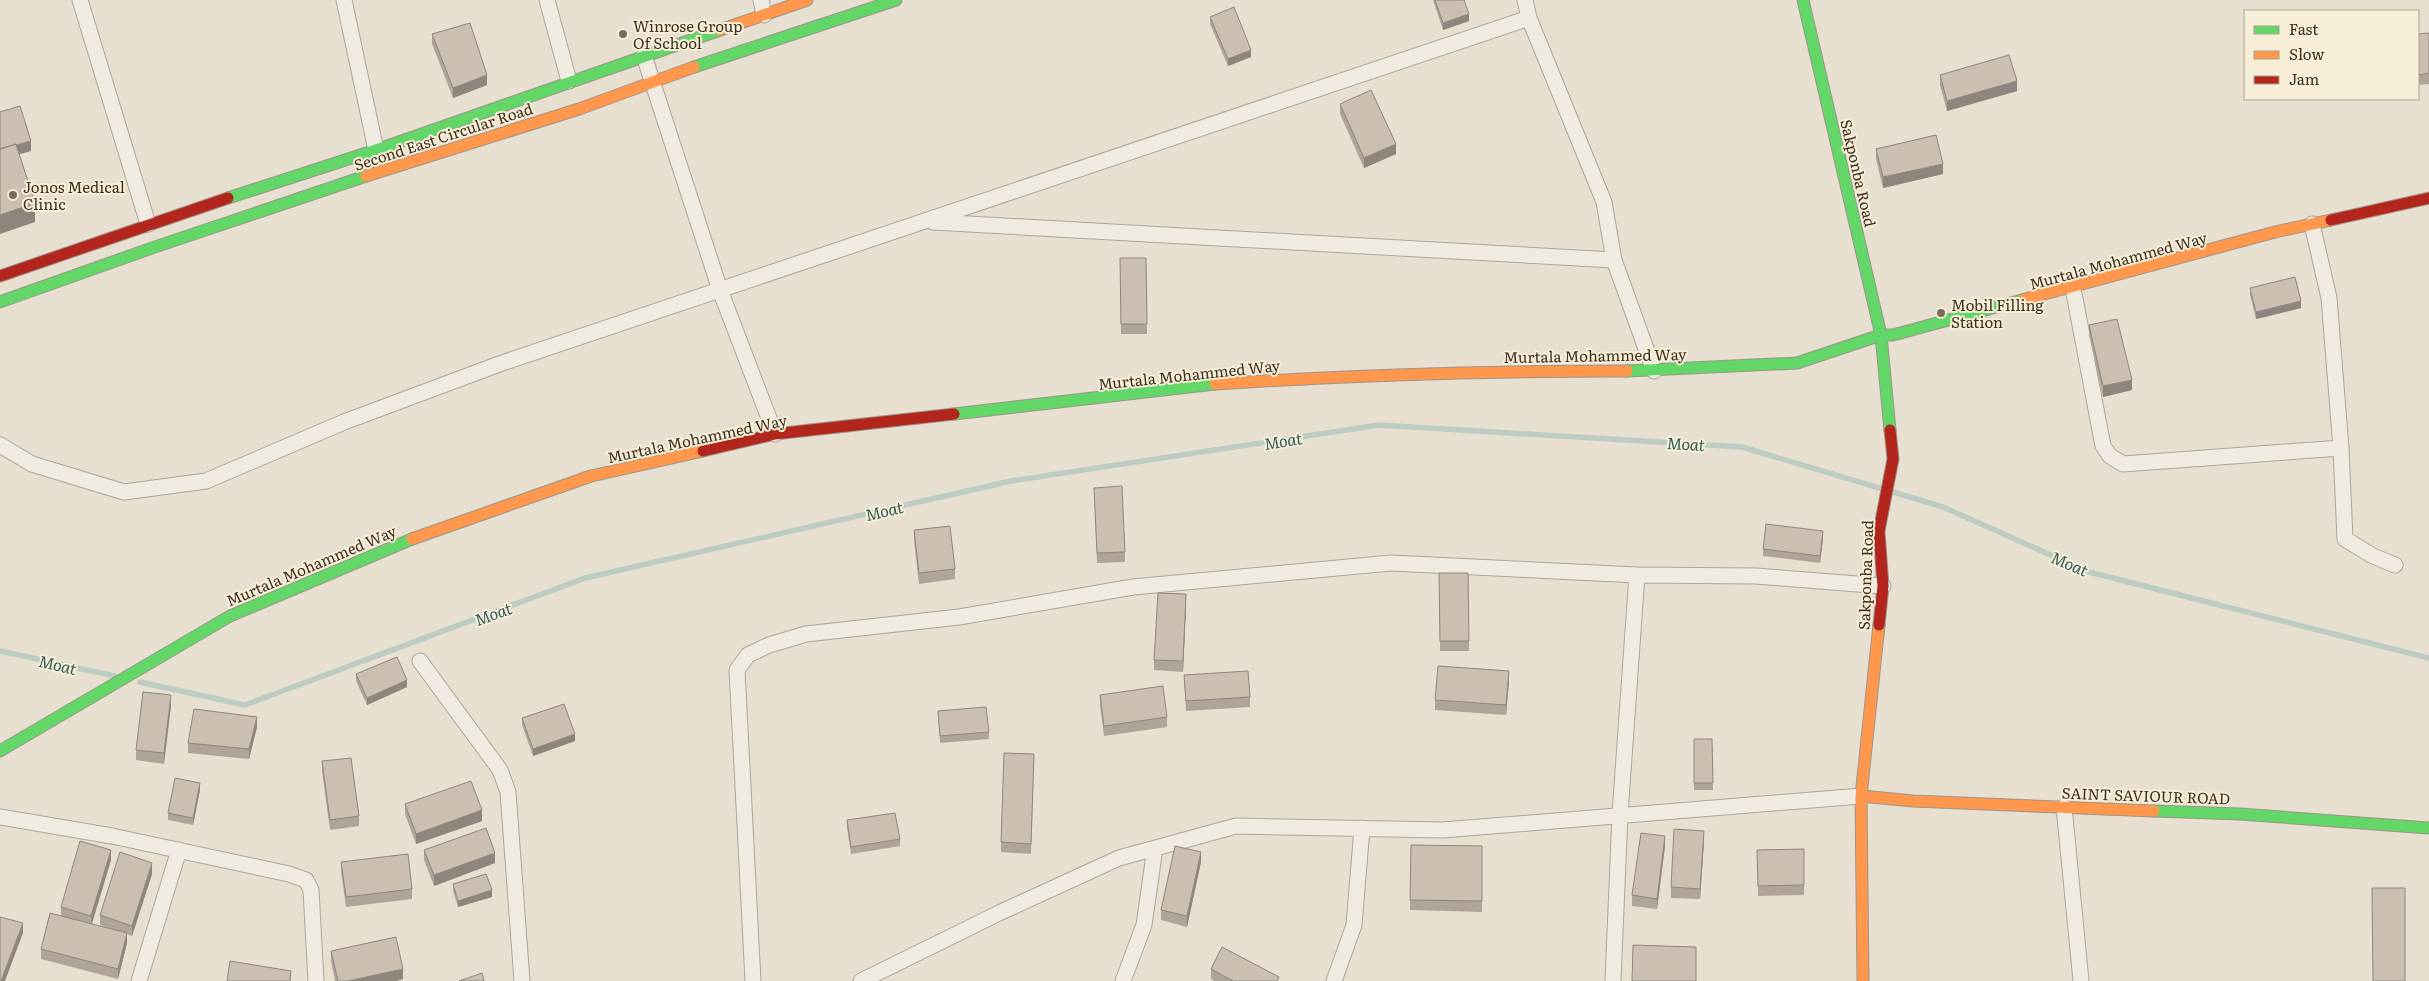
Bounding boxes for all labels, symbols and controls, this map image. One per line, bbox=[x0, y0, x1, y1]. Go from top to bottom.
legend bbox=[2244, 10, 2419, 100]
place label: Winrose Group Of School bbox=[633, 14, 743, 54]
text: Fast bbox=[2289, 17, 2318, 40]
marker: Winrose Group Of School bbox=[617, 28, 629, 40]
text: Slow bbox=[2289, 42, 2324, 65]
text: Jam bbox=[2289, 67, 2320, 90]
street label: Second East Circular Road bbox=[351, 96, 535, 176]
street label: Sakponba Road bbox=[1835, 117, 1883, 229]
place label: Jonos Medical Clinic bbox=[23, 175, 125, 215]
marker: Jonos Medical Clinic bbox=[7, 189, 19, 201]
street label: Murtala Mohammed Way bbox=[2027, 225, 2210, 295]
place label: Mobil Filling Station bbox=[1951, 293, 2044, 333]
marker: Mobil Filling Station bbox=[1935, 307, 1947, 319]
street label: Murtala Mohammed Way bbox=[1503, 342, 1687, 368]
street label: Murtala Mohammed Way bbox=[1097, 353, 1282, 395]
street label: Murtala Mohammed Way bbox=[605, 408, 789, 468]
water label: Moat bbox=[1262, 425, 1304, 455]
water label: Moat bbox=[1666, 430, 1706, 456]
water label: Moat bbox=[863, 494, 906, 526]
street label: Murtala Mohammed Way bbox=[222, 519, 400, 611]
street label: Sakponba Road bbox=[1852, 520, 1878, 630]
water label: Moat bbox=[2048, 544, 2093, 582]
water label: Moat bbox=[471, 595, 516, 631]
water label: Moat bbox=[37, 648, 80, 680]
street label: SAINT SAVIOUR ROAD bbox=[2061, 781, 2231, 809]

